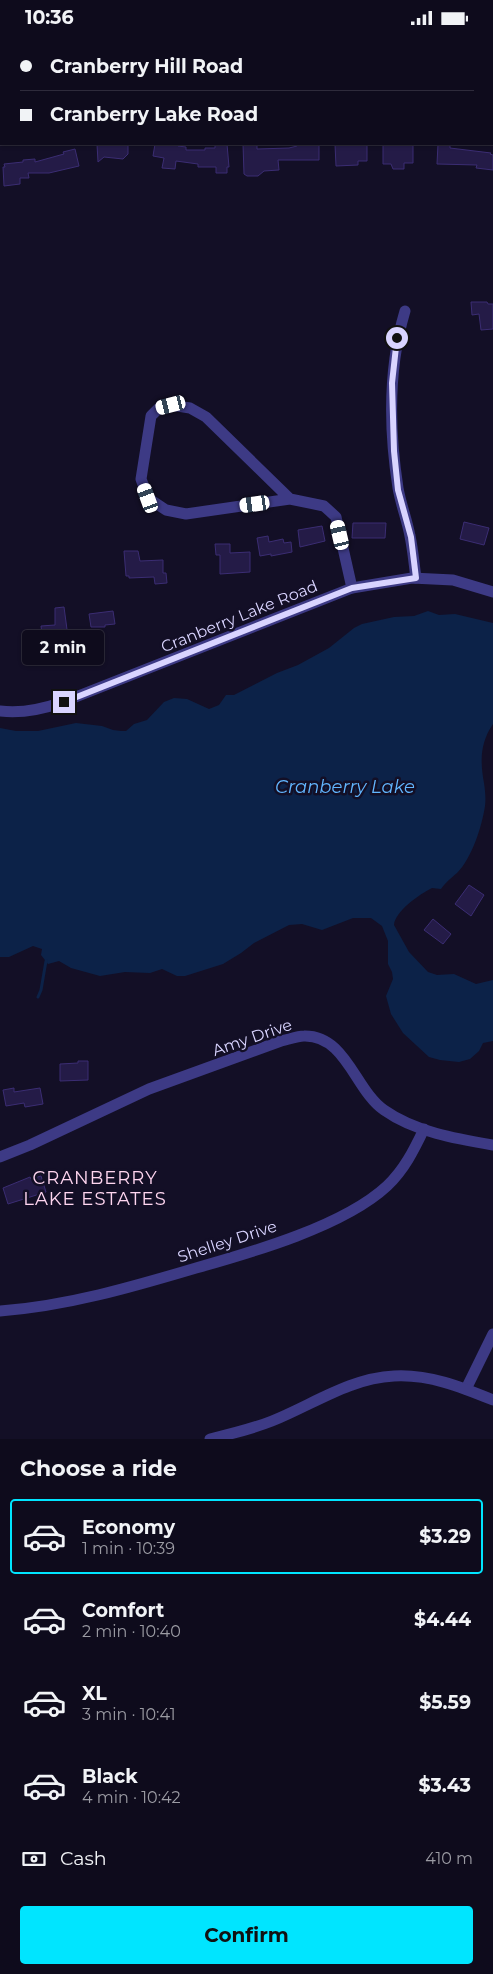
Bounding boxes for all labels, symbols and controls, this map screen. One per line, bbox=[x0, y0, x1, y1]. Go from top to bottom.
text: 10:36 bbox=[25, 6, 74, 29]
text: Cranberry Hill Road bbox=[50, 55, 243, 78]
text: Cranberry Lake Road bbox=[50, 103, 258, 126]
route start bbox=[386, 327, 408, 349]
car bbox=[154, 394, 187, 416]
car bbox=[135, 481, 160, 515]
car bbox=[239, 494, 270, 514]
car bbox=[329, 519, 350, 551]
street label: Cranberry Lake Road bbox=[158, 576, 320, 657]
callout: 2 min bbox=[23, 629, 105, 665]
text: 2 min bbox=[40, 638, 86, 657]
route end bbox=[53, 691, 75, 713]
water label: Cranberry Lake bbox=[275, 776, 415, 798]
street label: Amy Drive bbox=[210, 1015, 294, 1060]
district label: CRANBERRY LAKE ESTATES bbox=[23, 1167, 167, 1210]
street label: Shelley Drive bbox=[175, 1216, 279, 1266]
text: Choose a ride bbox=[20, 1455, 177, 1482]
icon: car bbox=[22, 1514, 67, 1559]
text: Economy bbox=[82, 1516, 175, 1539]
text: $3.29 bbox=[419, 1525, 471, 1548]
text: 1 min · 10:39 bbox=[82, 1539, 175, 1558]
icon: car bbox=[22, 1597, 67, 1642]
text: Comfort bbox=[82, 1599, 164, 1622]
text: $4.44 bbox=[414, 1608, 471, 1631]
text: 2 min · 10:40 bbox=[82, 1622, 181, 1641]
icon: car bbox=[22, 1680, 67, 1725]
text: XL bbox=[82, 1682, 107, 1705]
text: $5.59 bbox=[419, 1691, 471, 1714]
text: 3 min · 10:41 bbox=[82, 1705, 175, 1724]
icon: car bbox=[22, 1763, 67, 1808]
text: Black bbox=[82, 1765, 138, 1788]
text: $3.43 bbox=[419, 1774, 471, 1797]
text: 4 min · 10:42 bbox=[82, 1788, 181, 1807]
icon: cash bbox=[20, 1845, 48, 1873]
text: Cash bbox=[60, 1847, 107, 1870]
text: 410 m bbox=[425, 1849, 473, 1868]
button: Confirm bbox=[20, 1906, 473, 1964]

